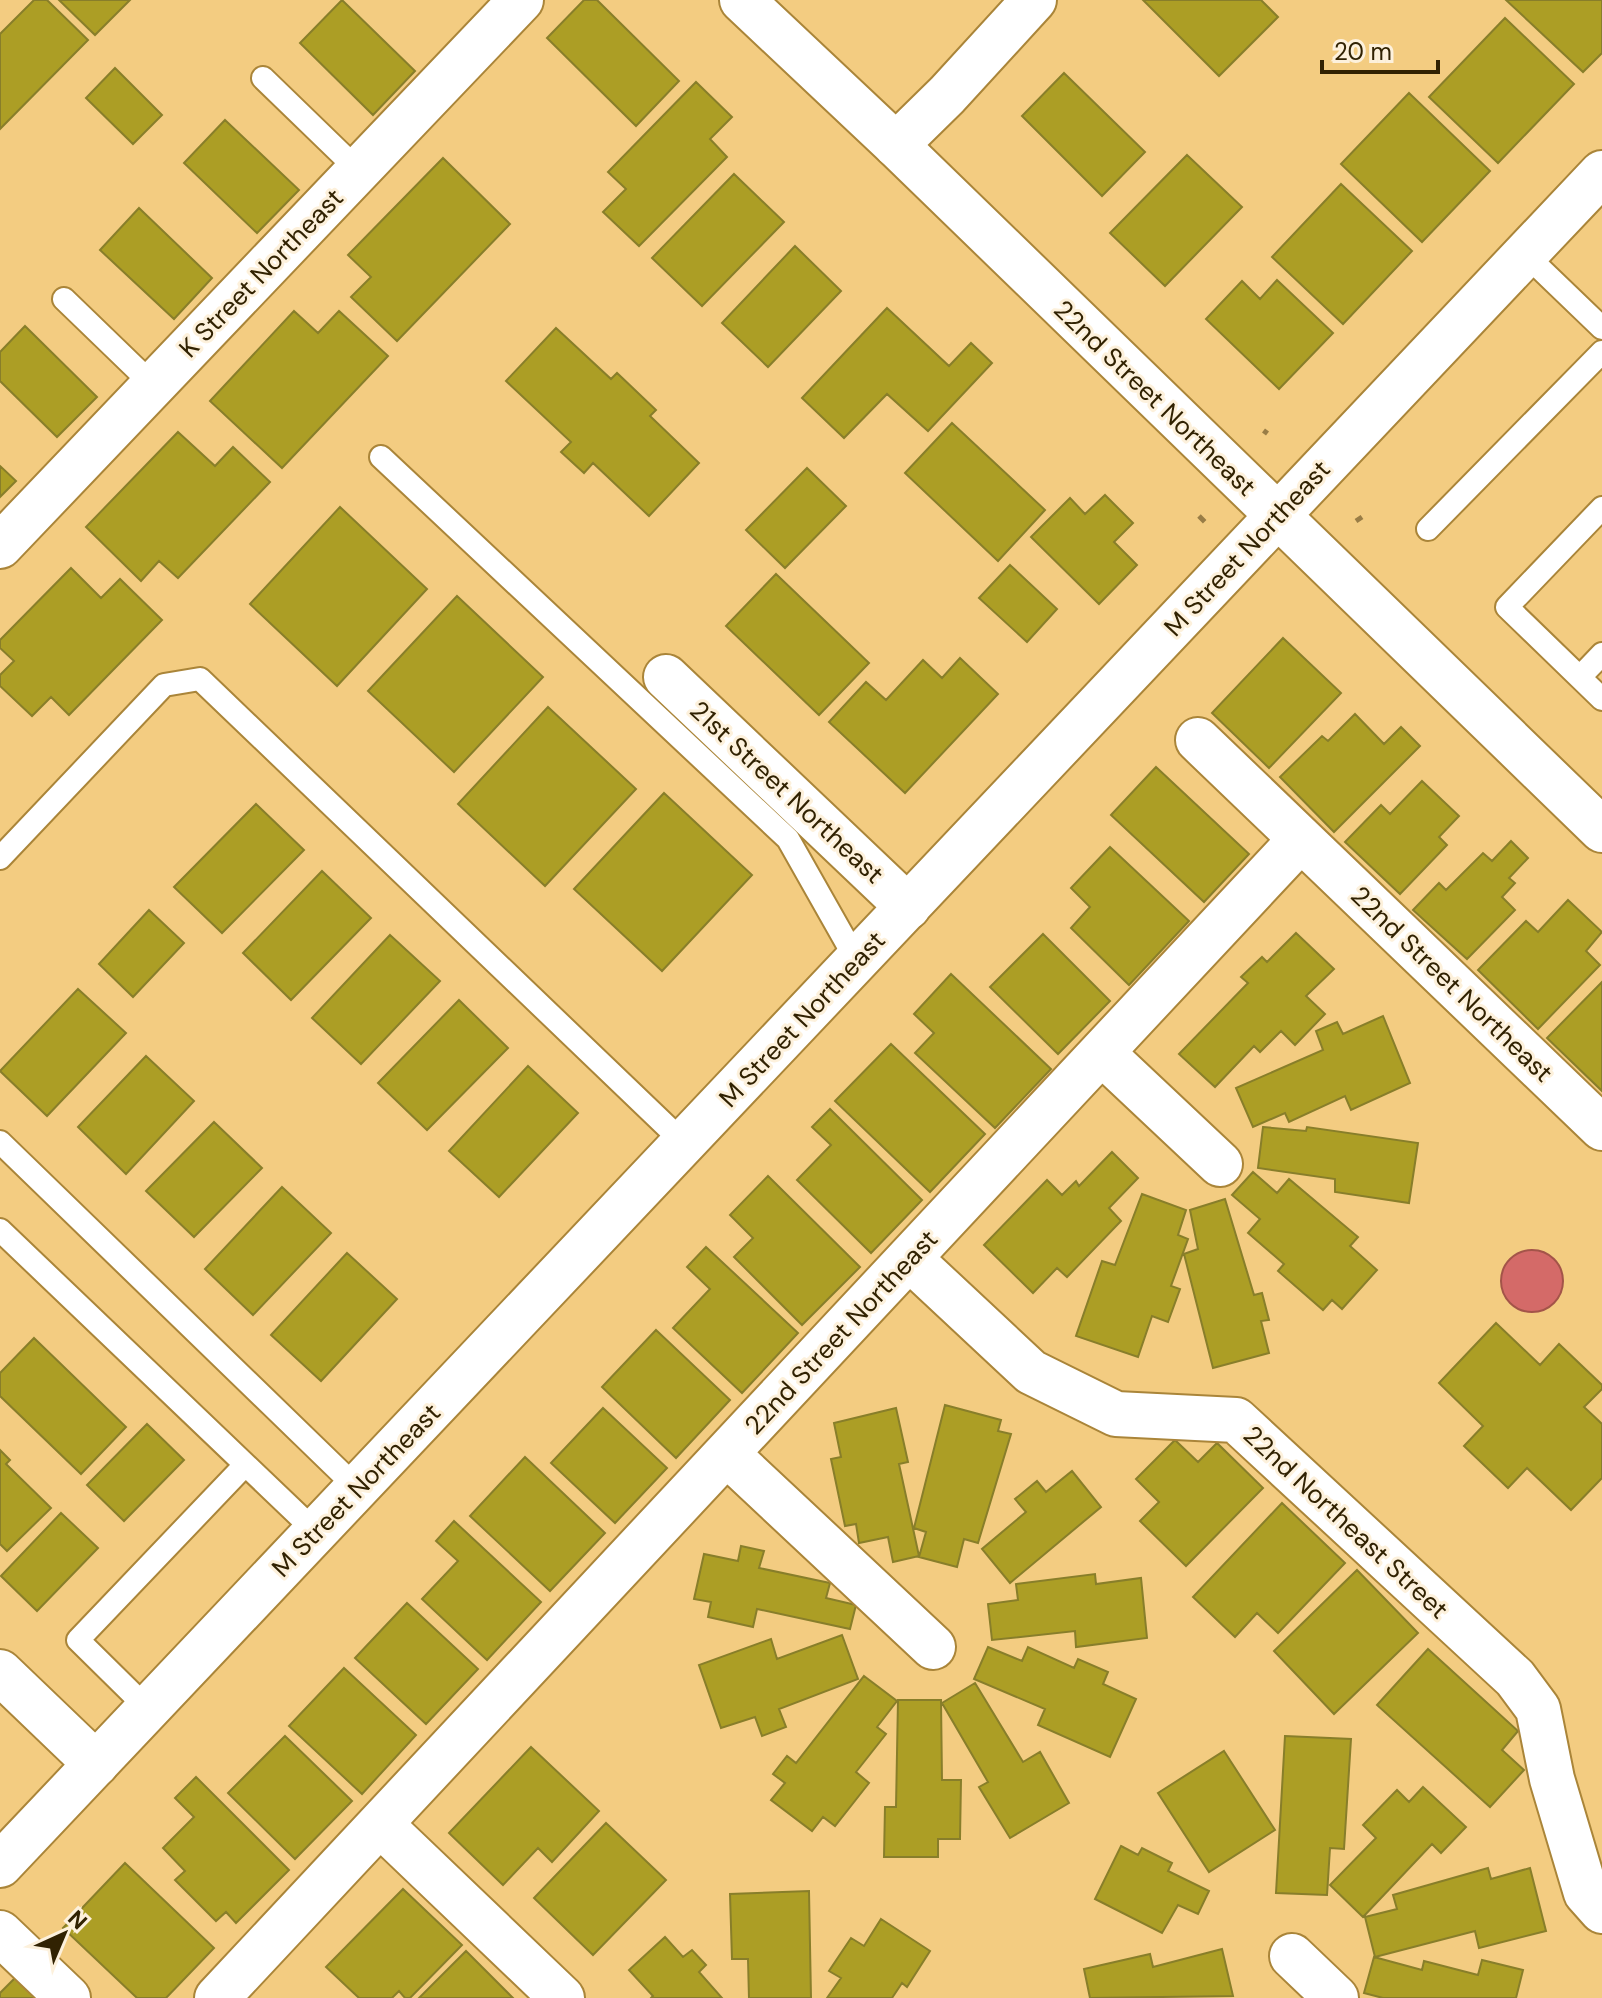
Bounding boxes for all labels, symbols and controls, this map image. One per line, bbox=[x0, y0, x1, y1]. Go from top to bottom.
scale bar bbox=[1322, 24, 1438, 74]
text: 20 m bbox=[1334, 36, 1392, 67]
street label: K Street Northeast bbox=[172, 181, 350, 365]
street label: 22nd Street Northeast bbox=[1047, 293, 1263, 503]
street label: M Street Northeast bbox=[1156, 453, 1338, 643]
street label: 21st Street Northeast bbox=[683, 693, 891, 891]
street label: 22nd Street Northeast bbox=[1344, 879, 1560, 1089]
street label: M Street Northeast bbox=[711, 924, 893, 1114]
street label: 22nd Street Northeast bbox=[737, 1222, 945, 1442]
street label: M Street Northeast bbox=[264, 1396, 448, 1584]
street label: 22nd Northeast Street bbox=[1236, 1418, 1456, 1626]
north arrow bbox=[24, 1894, 104, 1974]
text: N bbox=[62, 1904, 93, 1936]

